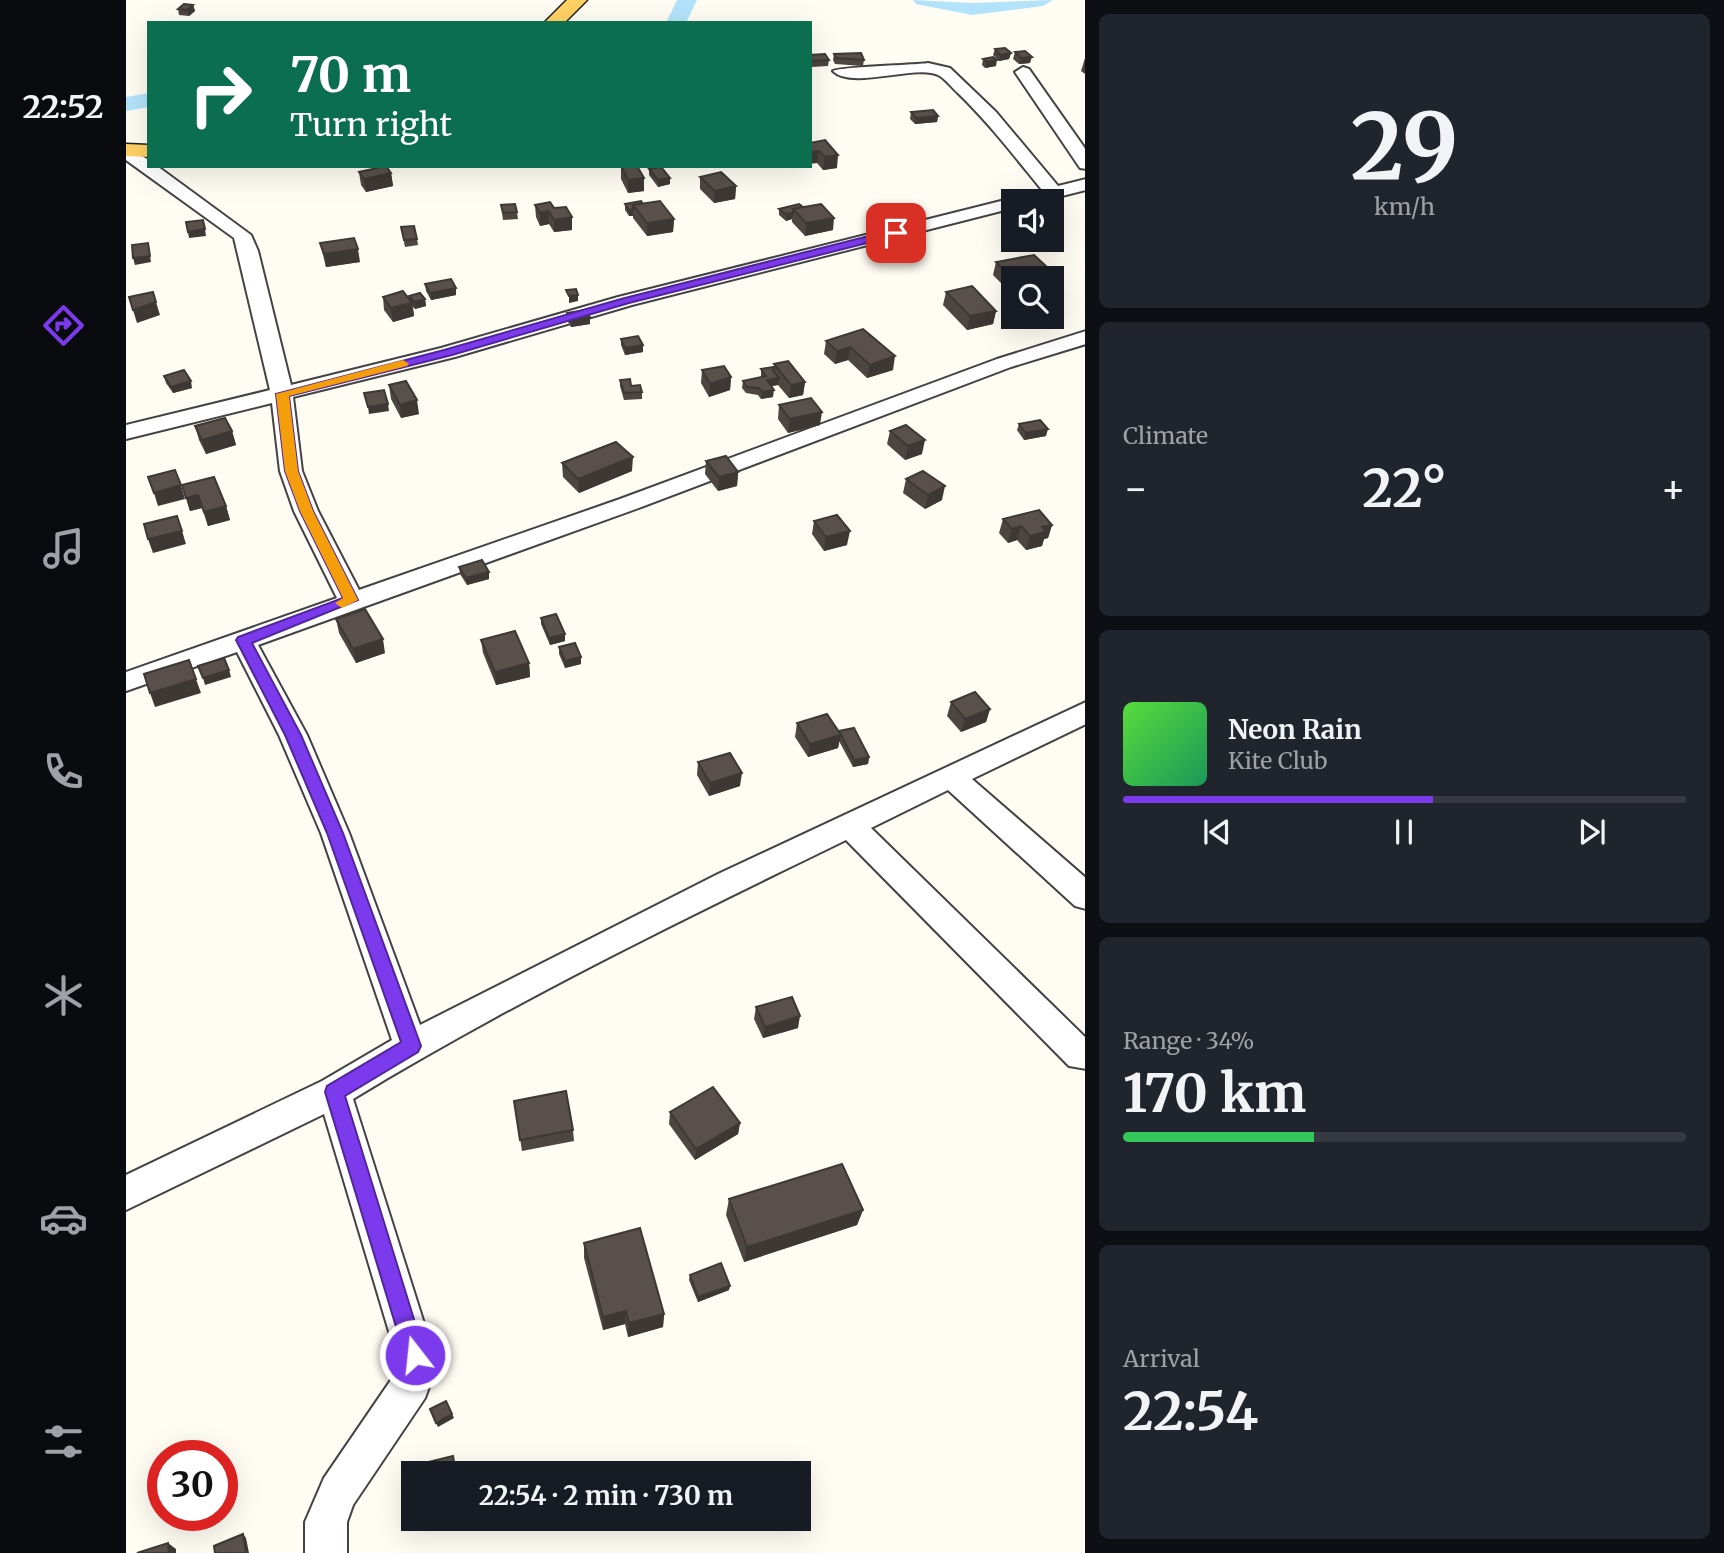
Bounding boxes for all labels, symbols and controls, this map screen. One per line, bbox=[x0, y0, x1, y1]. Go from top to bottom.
text: 70 m bbox=[290, 44, 411, 105]
icon: right bbox=[175, 49, 266, 140]
text: 22:52 bbox=[22, 87, 104, 127]
text: 29 bbox=[1350, 89, 1459, 204]
text: Turn right bbox=[290, 105, 452, 145]
map controls bbox=[1001, 189, 1064, 329]
button: sound bbox=[1001, 189, 1064, 252]
text: km/h bbox=[1374, 192, 1435, 221]
pin bbox=[866, 203, 926, 263]
icon: arrive bbox=[877, 214, 915, 252]
button: search bbox=[1001, 266, 1064, 329]
icon: directions bbox=[39, 301, 88, 350]
text: Climate bbox=[1123, 421, 1208, 450]
text: 22° bbox=[1362, 456, 1447, 521]
text: − bbox=[1123, 465, 1148, 512]
text: + bbox=[1661, 465, 1686, 512]
icon: music bbox=[39, 524, 88, 573]
text: Neon Rain bbox=[1228, 713, 1362, 746]
text: Kite Club bbox=[1228, 746, 1327, 775]
icon: phone bbox=[39, 747, 88, 796]
icon: previous bbox=[1198, 813, 1236, 851]
icon: pause bbox=[1385, 813, 1423, 851]
icon: next bbox=[1573, 813, 1611, 851]
icon: climate bbox=[39, 971, 88, 1020]
text: Range · 34% bbox=[1123, 1026, 1254, 1055]
text: 170 km bbox=[1123, 1061, 1306, 1126]
icon: car bbox=[39, 1194, 88, 1243]
position arrow bbox=[378, 1318, 452, 1392]
text: Arrival bbox=[1123, 1344, 1200, 1373]
text: 22:54 bbox=[1123, 1379, 1258, 1444]
icon: filters bbox=[39, 1417, 88, 1466]
speed limit sign: 30 bbox=[147, 1440, 238, 1531]
text: 22:54 · 2 min · 730 m bbox=[479, 1479, 733, 1512]

